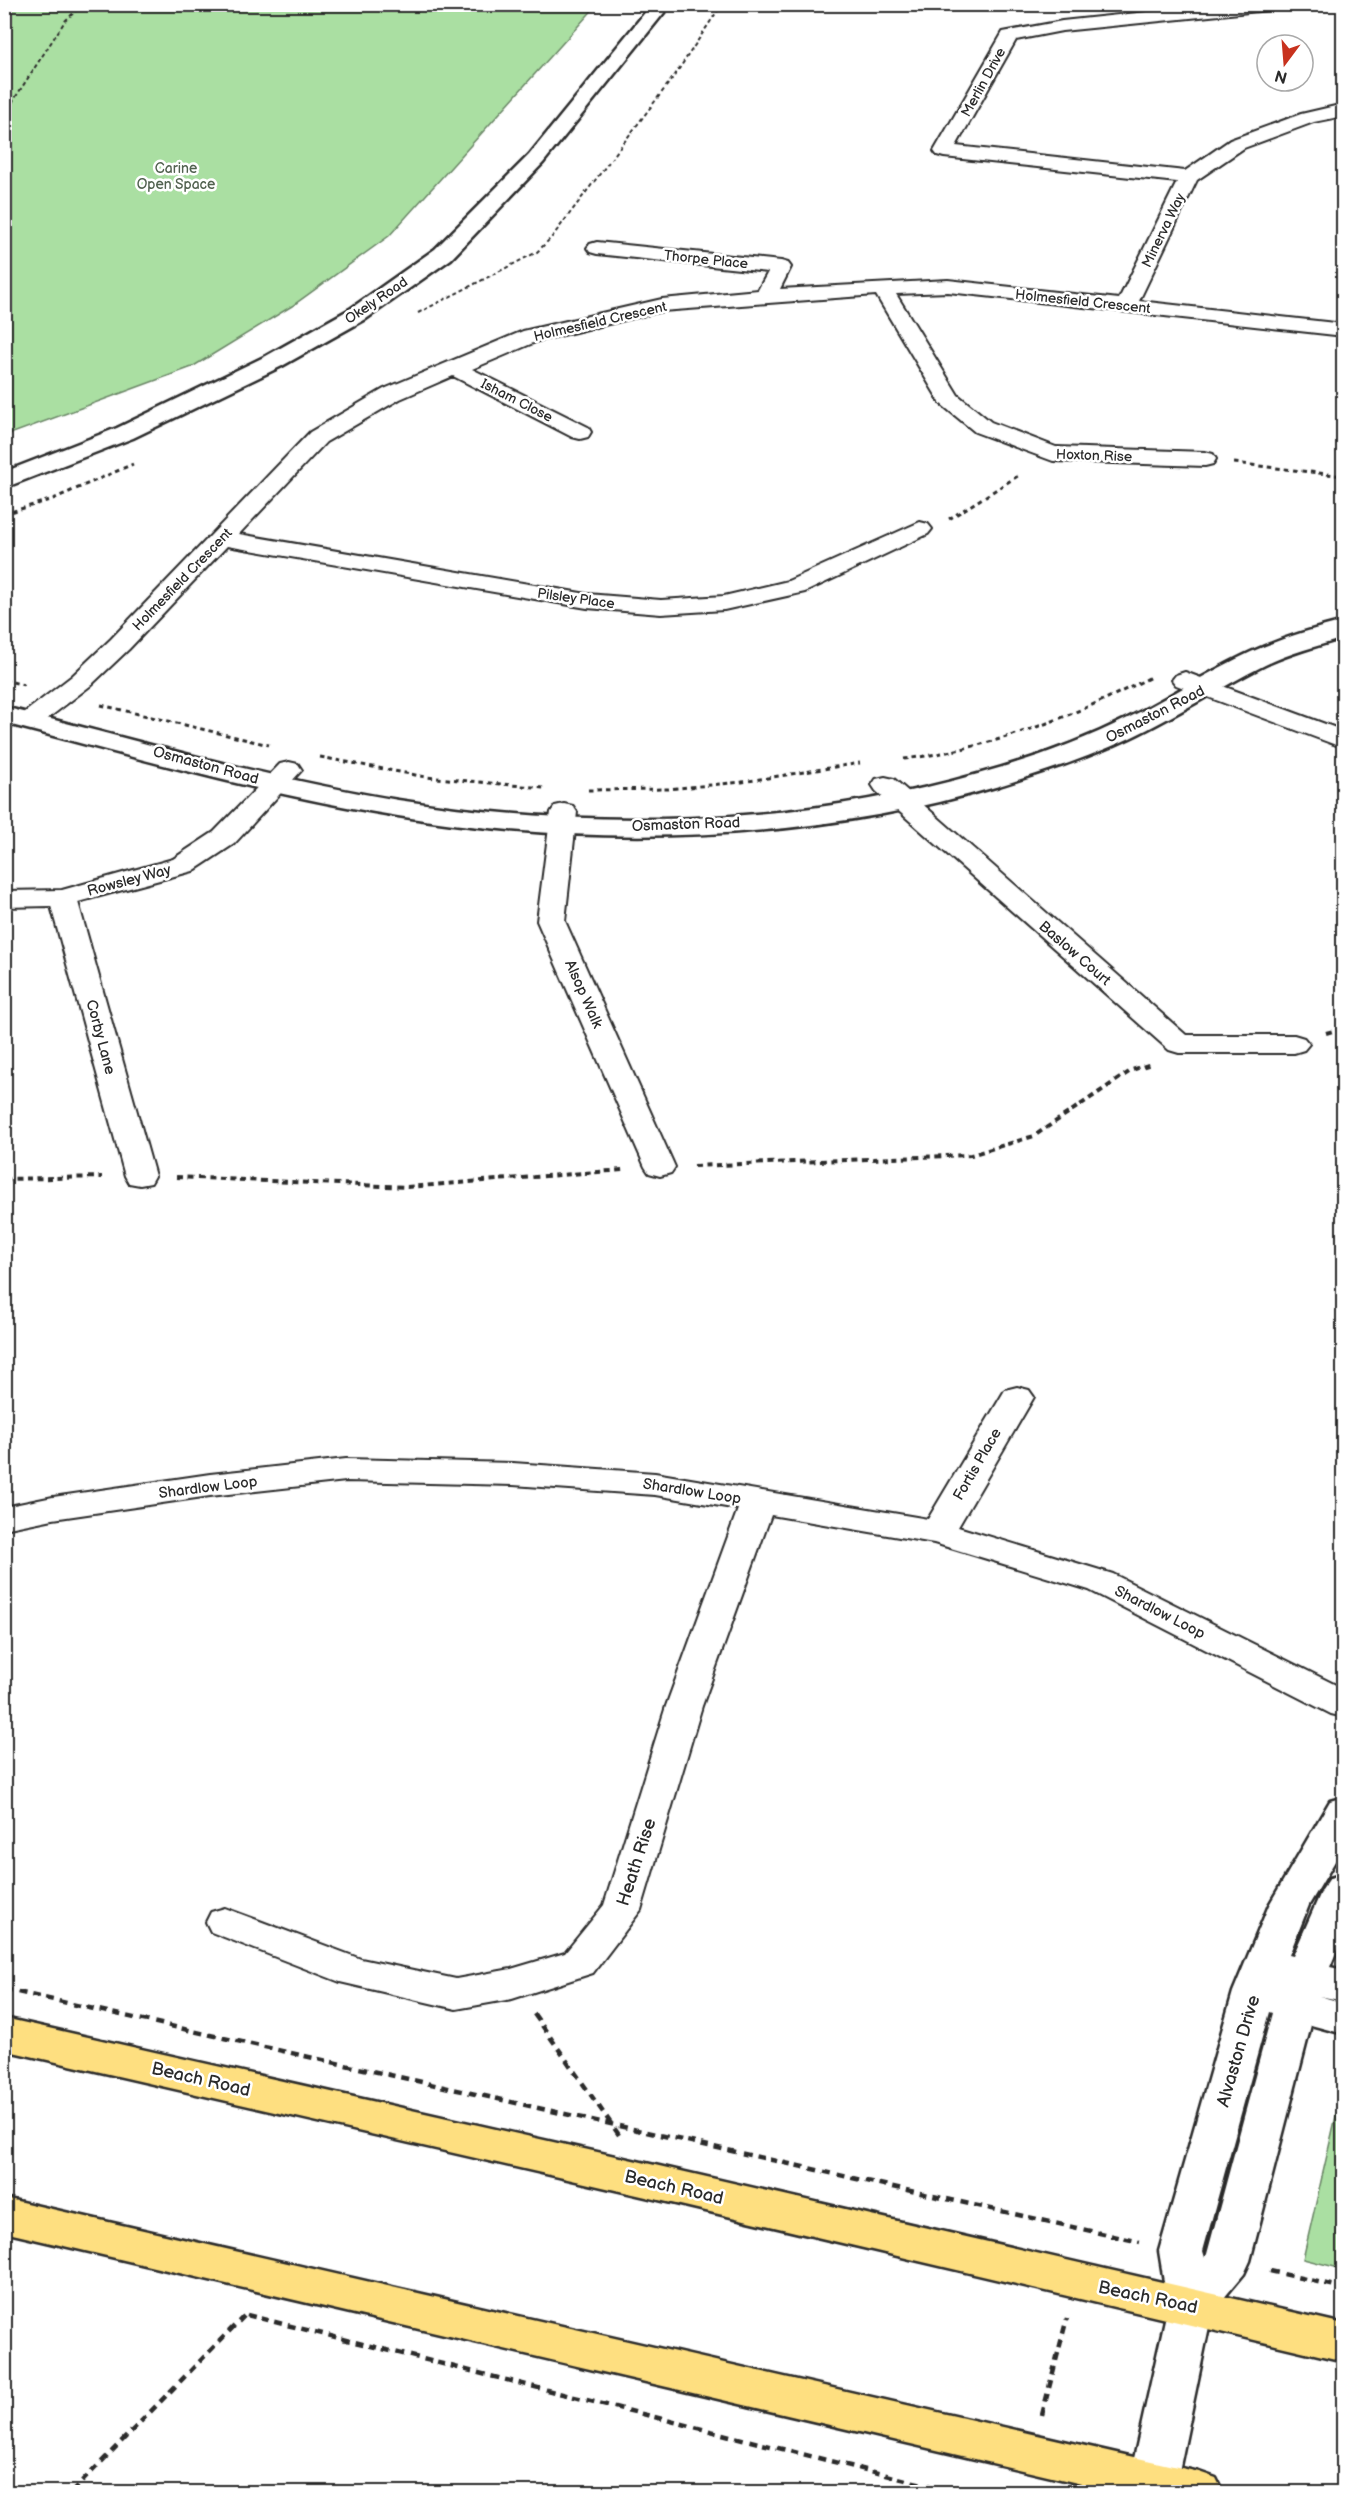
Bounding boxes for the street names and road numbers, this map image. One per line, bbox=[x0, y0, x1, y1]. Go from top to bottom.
street label: Merlin Drive bbox=[957, 45, 1009, 120]
street label: Minerva Way bbox=[1138, 190, 1189, 270]
street label: Thorpe Place bbox=[663, 247, 749, 272]
street label: Okely Road bbox=[342, 273, 411, 328]
street label: Holmesfield Crescent bbox=[1014, 286, 1152, 317]
street label: Holmesfield Crescent bbox=[532, 298, 669, 345]
street label: Isham Close bbox=[478, 375, 556, 426]
street label: Hoxton Rise bbox=[1056, 446, 1132, 465]
street label: Holmesfield Crescent bbox=[129, 524, 236, 634]
street label: Pilsley Place bbox=[536, 585, 616, 612]
street label: Osmaston Road bbox=[1103, 681, 1208, 748]
street label: Osmaston Road bbox=[151, 742, 261, 789]
street label: Osmaston Road bbox=[631, 813, 741, 836]
street label: Rowsley Way bbox=[85, 860, 173, 901]
street label: Baslow Court bbox=[1035, 917, 1115, 990]
street label: Alsop Walk bbox=[560, 957, 607, 1032]
street label: Corby Lane bbox=[81, 998, 120, 1077]
street label: Fortis Place bbox=[949, 1425, 1006, 1504]
street label: Shardlow Loop bbox=[158, 1472, 259, 1503]
street label: Shardlow Loop bbox=[641, 1474, 743, 1509]
street label: Shardlow Loop bbox=[1111, 1581, 1209, 1644]
street label: Heath Rise bbox=[612, 1815, 661, 1909]
street label: Alvaston Drive bbox=[1213, 1993, 1265, 2109]
street label: Beach Road bbox=[149, 2058, 253, 2101]
street label: Beach Road bbox=[622, 2166, 726, 2209]
street label: Beach Road bbox=[1096, 2277, 1200, 2318]

